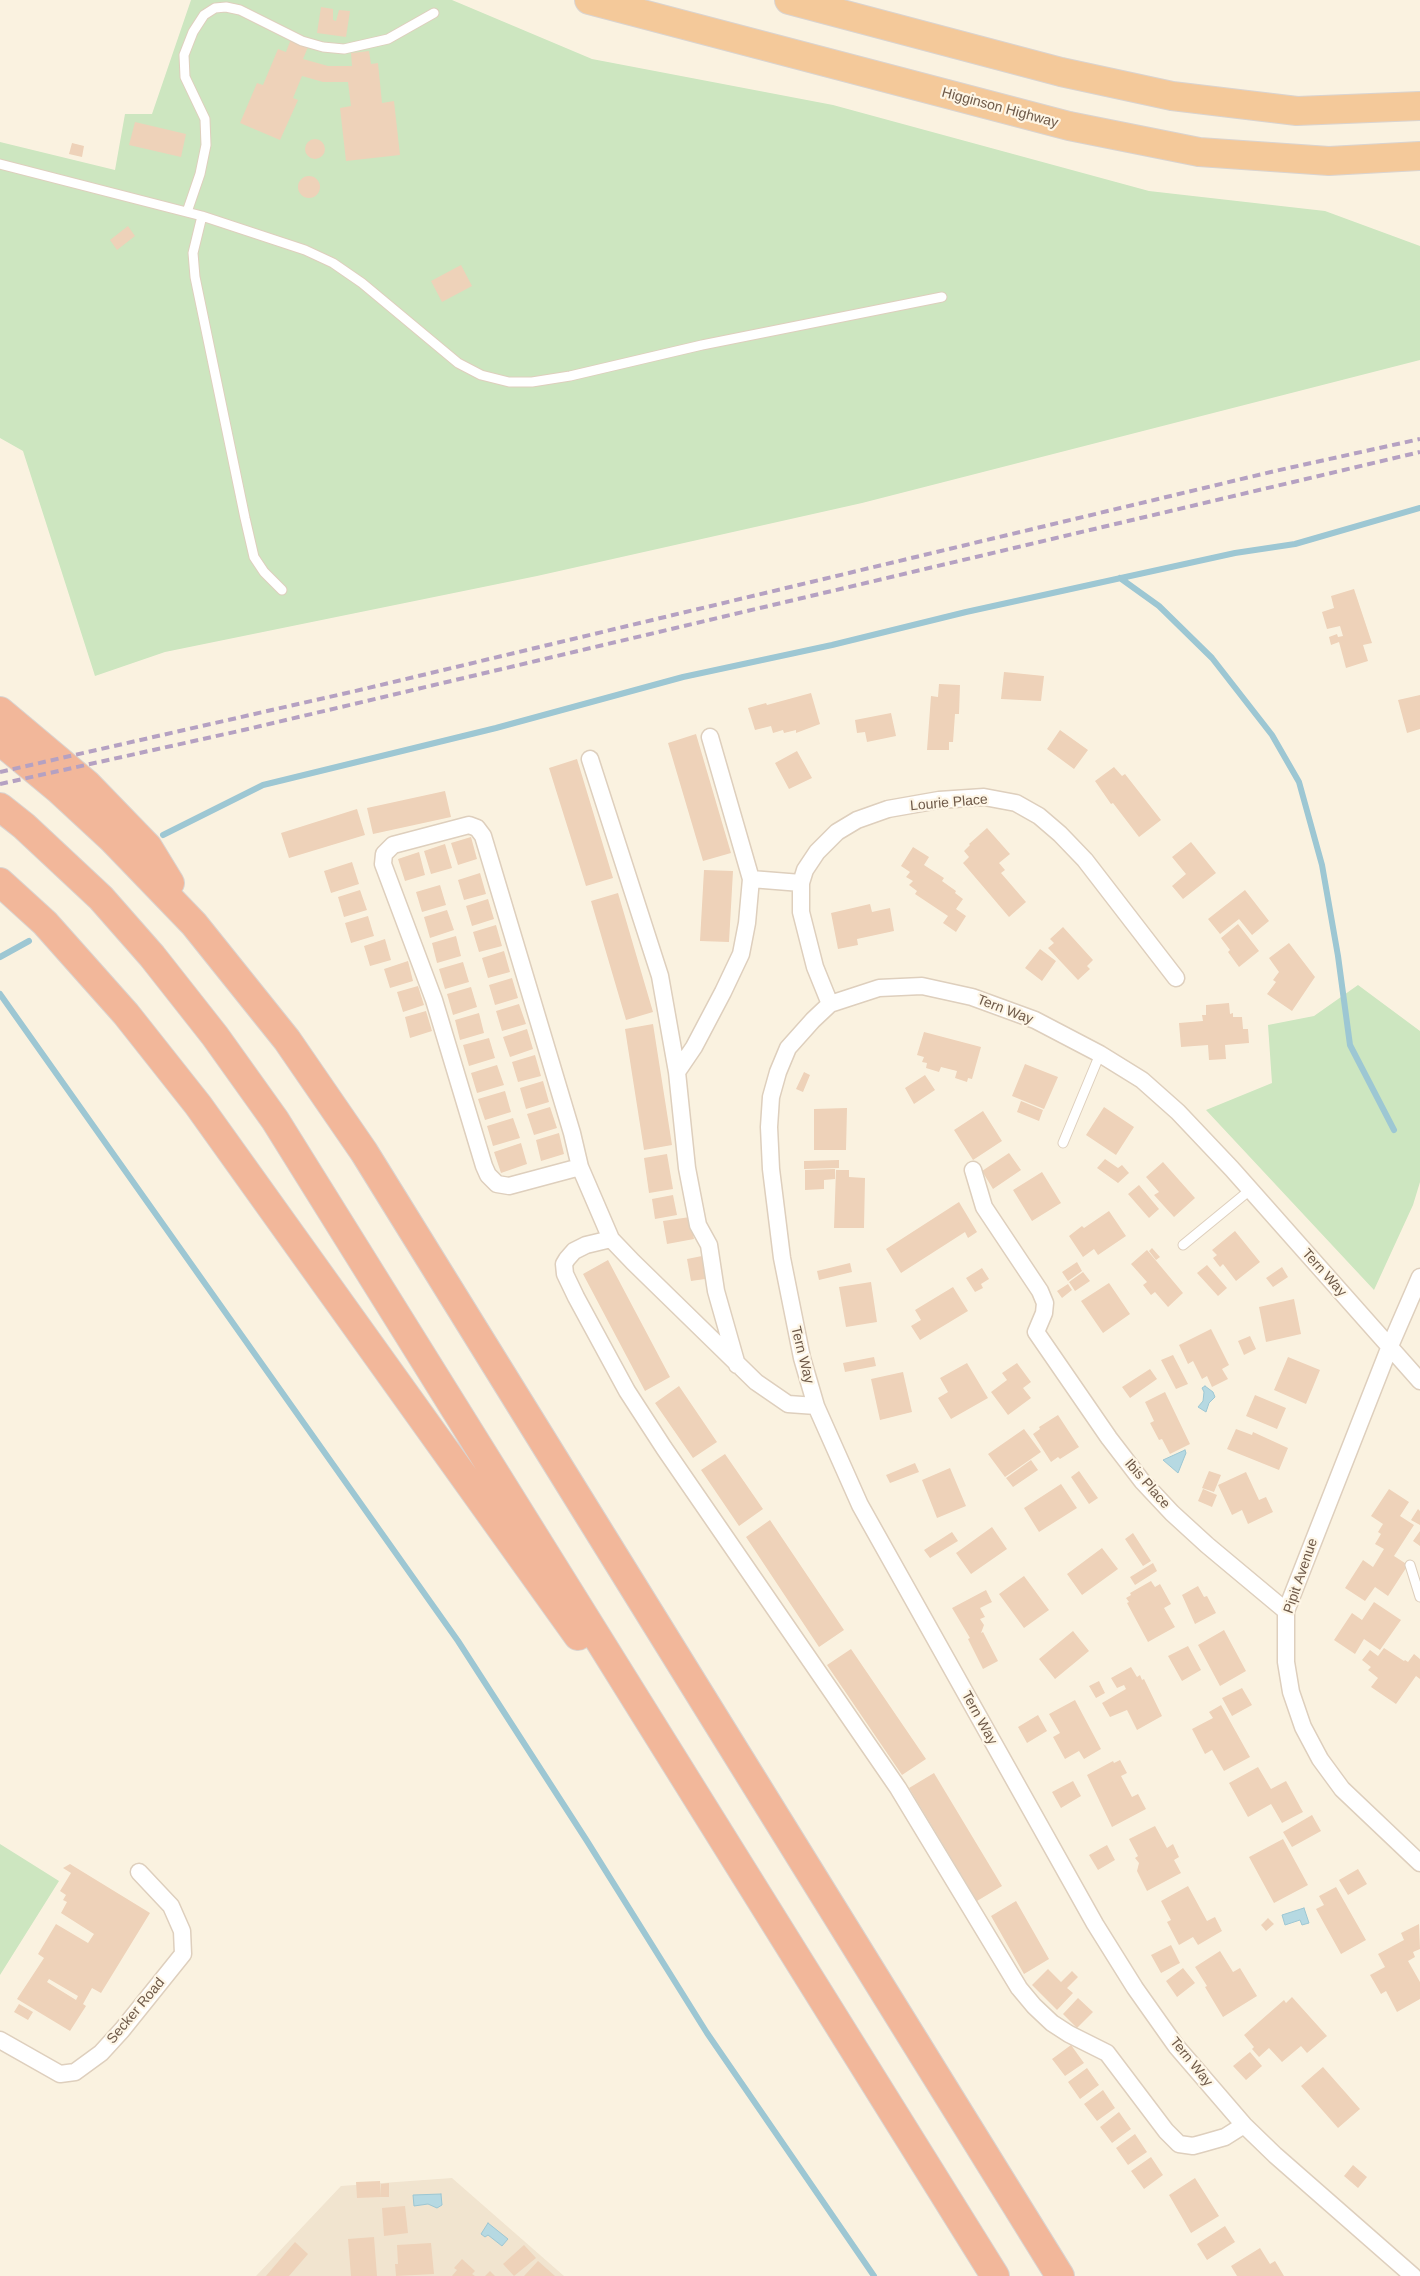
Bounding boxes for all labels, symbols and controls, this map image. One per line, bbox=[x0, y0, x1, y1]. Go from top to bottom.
street label: Higginson Highway bbox=[940, 84, 1060, 132]
street label: Lourie Place bbox=[910, 791, 988, 815]
street label: Tern Way bbox=[975, 992, 1035, 1028]
street label: Tern Way bbox=[1298, 1246, 1350, 1300]
street label: Tern Way bbox=[787, 1325, 817, 1385]
street label: Ibis Place bbox=[1121, 1456, 1173, 1512]
street label: Pipit Avenue bbox=[1280, 1536, 1322, 1616]
street label: Tern Way bbox=[957, 1688, 1001, 1748]
street label: Secker Road bbox=[104, 1975, 168, 2047]
street label: Tern Way bbox=[1166, 2034, 1216, 2090]

